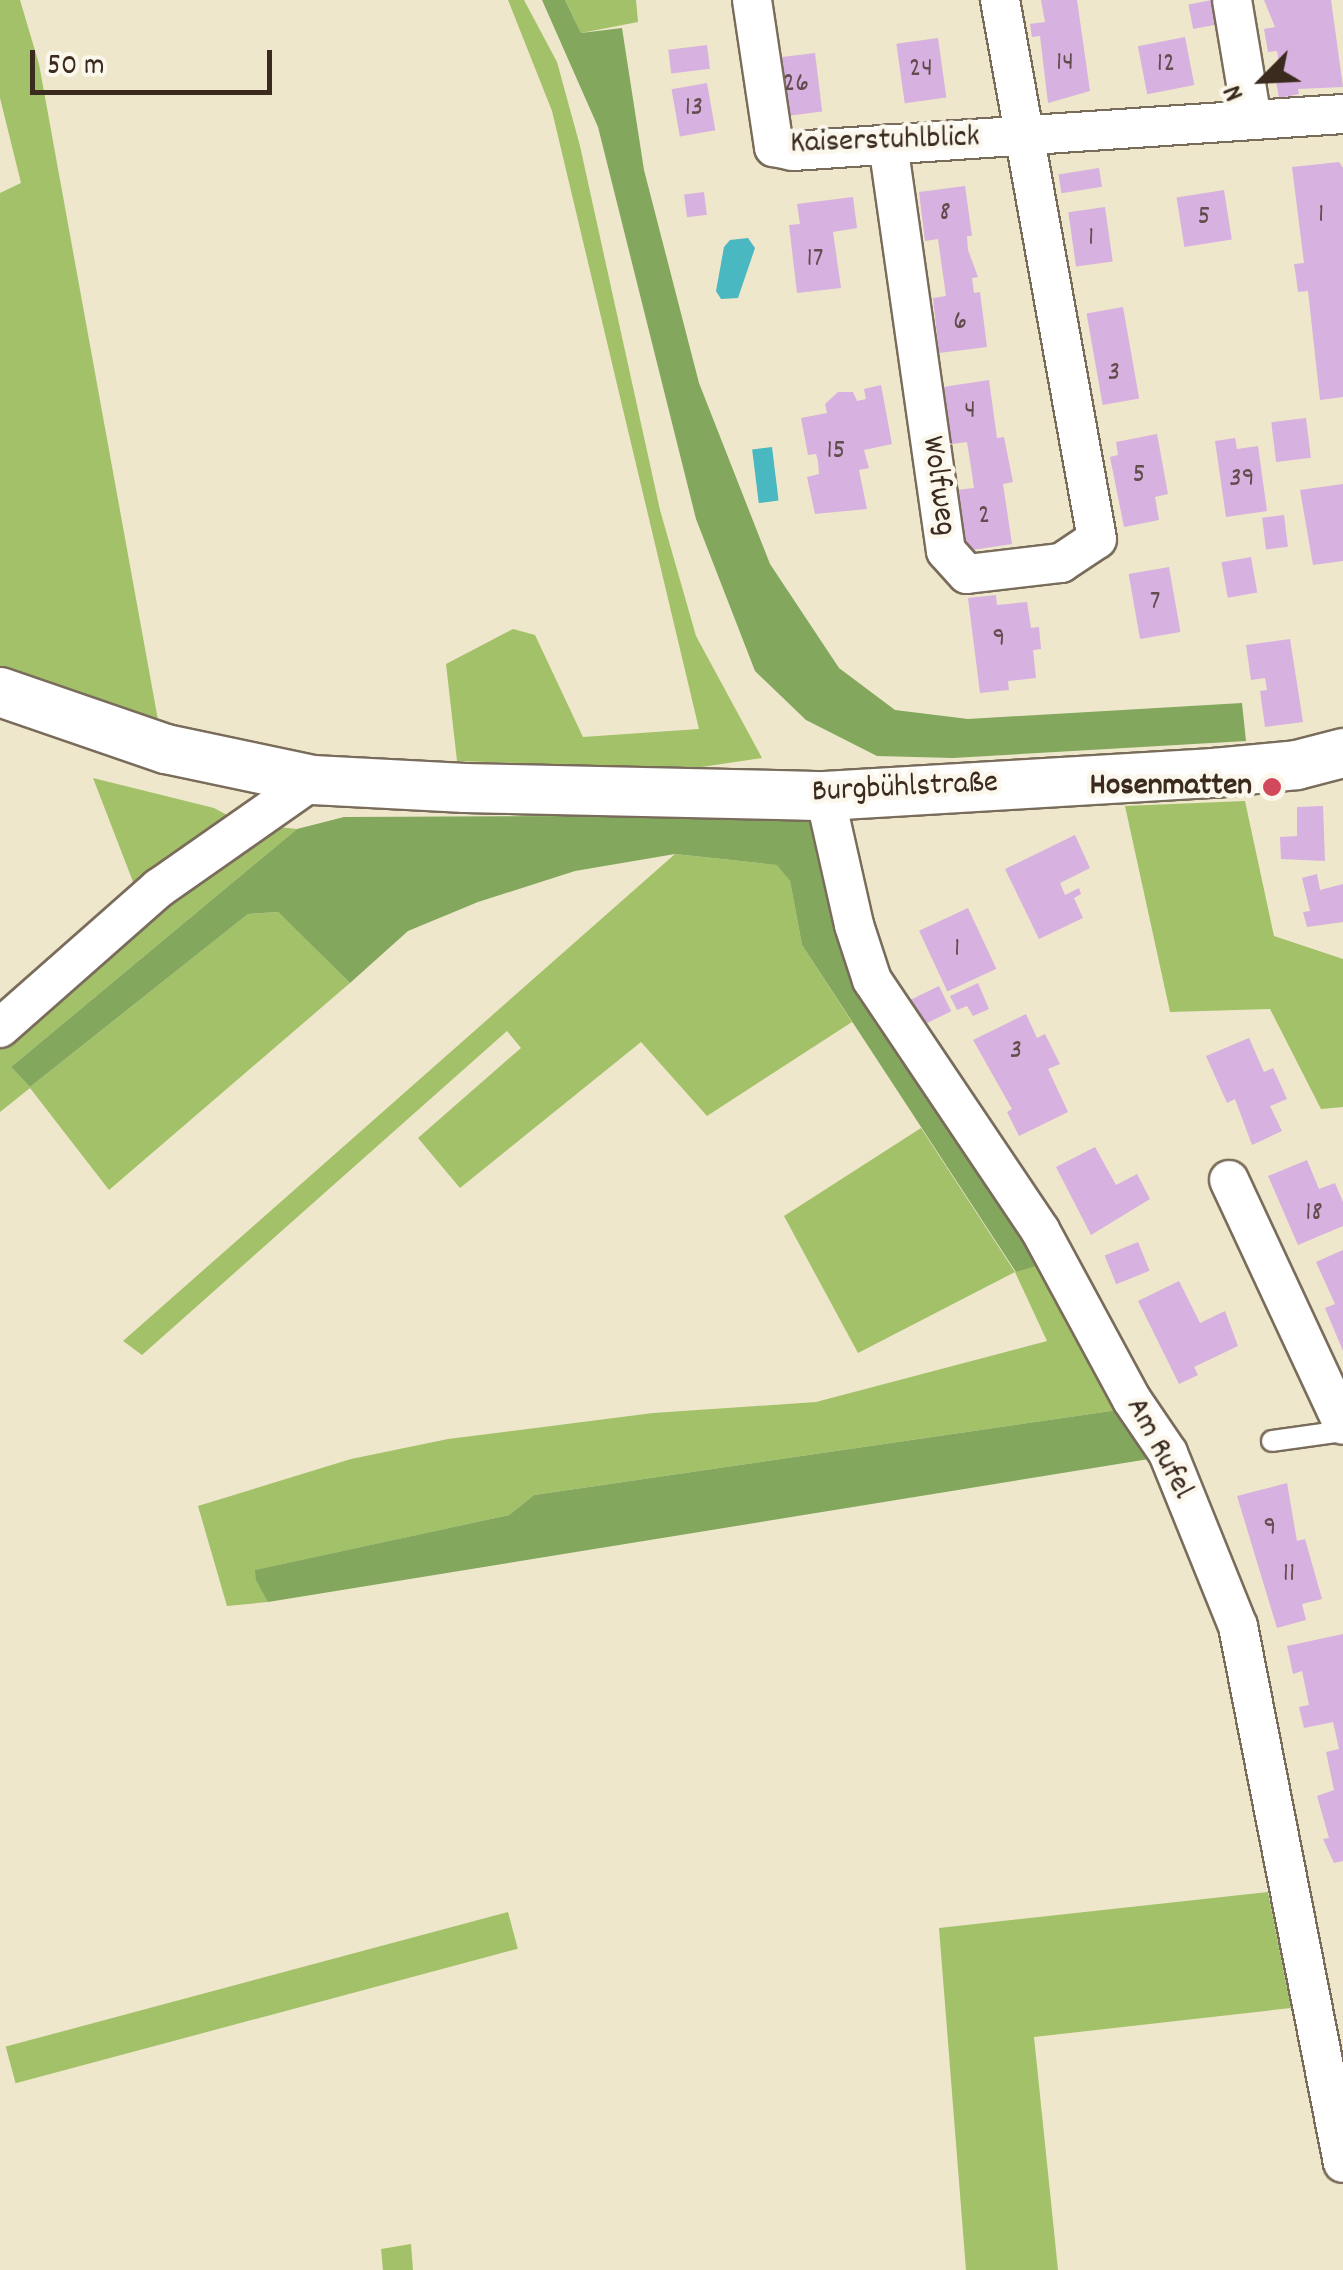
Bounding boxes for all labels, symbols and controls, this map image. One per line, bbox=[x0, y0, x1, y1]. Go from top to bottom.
scale bar bbox=[35, 30, 278, 92]
north arrow bbox=[1213, 30, 1313, 130]
text: 50 m bbox=[47, 46, 105, 89]
house number: 14 bbox=[1056, 47, 1074, 81]
house number: 12 bbox=[1157, 48, 1175, 82]
house number: 24 bbox=[909, 53, 933, 87]
house number: 26 bbox=[783, 68, 809, 102]
text: N bbox=[1215, 78, 1257, 107]
house number: 13 bbox=[685, 92, 703, 126]
street label: Kaiserstuhlblick bbox=[790, 120, 980, 164]
house number: 8 bbox=[939, 197, 951, 231]
house number: 1 bbox=[1318, 199, 1324, 233]
house number: 5 bbox=[1198, 201, 1210, 235]
house number: 1 bbox=[1088, 222, 1094, 256]
house number: 17 bbox=[807, 243, 823, 277]
house number: 6 bbox=[953, 306, 967, 340]
house number: 3 bbox=[1108, 357, 1120, 391]
house number: 4 bbox=[964, 395, 976, 429]
street label: Wolfweg bbox=[911, 434, 963, 538]
house number: 15 bbox=[826, 435, 846, 469]
house number: 5 bbox=[1133, 459, 1145, 493]
house number: 39 bbox=[1229, 463, 1255, 497]
house number: 2 bbox=[978, 500, 990, 534]
house number: 7 bbox=[1150, 586, 1160, 620]
house number: 9 bbox=[993, 623, 1005, 657]
street label: Burgbühlstraße bbox=[811, 765, 999, 813]
place label: Hosenmatten bbox=[1090, 768, 1252, 806]
marker: Hosenmatten bbox=[1261, 776, 1283, 798]
house number: 1 bbox=[954, 933, 960, 967]
house number: 3 bbox=[1010, 1035, 1022, 1069]
house number: 18 bbox=[1305, 1197, 1323, 1231]
street label: Am Rufel bbox=[1115, 1392, 1201, 1506]
house number: 9 bbox=[1264, 1512, 1276, 1546]
house number: 11 bbox=[1283, 1558, 1295, 1592]

